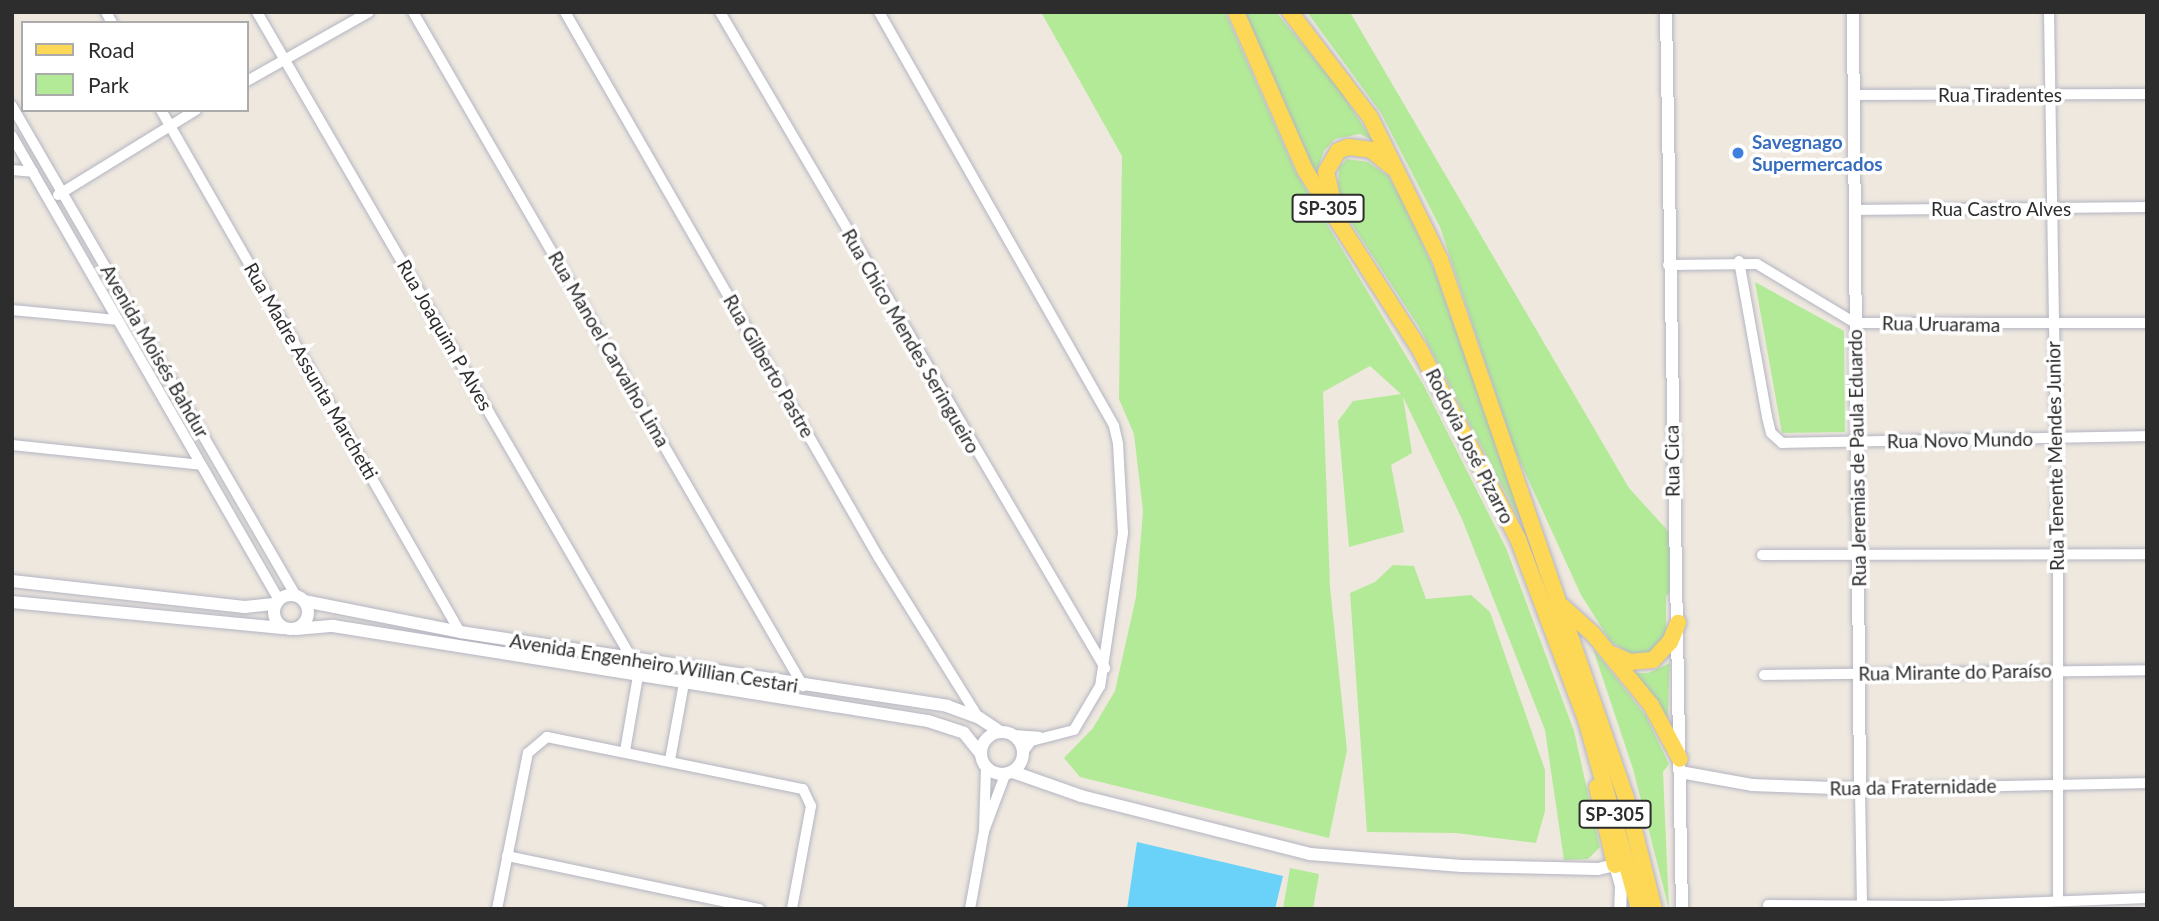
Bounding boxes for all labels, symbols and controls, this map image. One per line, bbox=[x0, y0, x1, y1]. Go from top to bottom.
legend bbox=[21, 21, 248, 112]
text: Road bbox=[88, 37, 135, 62]
text: Park bbox=[88, 72, 129, 97]
street label: Rua Tiradentes bbox=[1938, 84, 2062, 106]
place label: Savegnago Supermercados bbox=[1752, 131, 1883, 175]
marker: Savegnago Supermercados bbox=[1730, 145, 1746, 161]
road number: SP-305 bbox=[1291, 194, 1365, 223]
street label: Rua Castro Alves bbox=[1931, 198, 2071, 220]
street label: Rua Chico Mendes Seringueiro bbox=[837, 225, 985, 457]
street label: Rua Manoel Carvalho Lima bbox=[544, 247, 674, 451]
street label: Rua Joaquim P Alves bbox=[392, 255, 498, 415]
street label: Rua Madre Assunta Marchetti bbox=[239, 258, 383, 484]
street label: Avenida Moisés Bahdur bbox=[96, 260, 214, 442]
street label: Rua Gilberto Pastre bbox=[719, 290, 819, 442]
street label: Rua Uruarama bbox=[1882, 312, 2000, 336]
street label: Rua Jeremias de Paula Eduardo bbox=[1843, 329, 1871, 587]
street label: Rua Tenente Mendes Junior bbox=[2042, 340, 2068, 572]
street label: Rodovia José Pizarro bbox=[1421, 364, 1519, 528]
street label: Rua Cica bbox=[1660, 425, 1684, 497]
street label: Rua Novo Mundo bbox=[1887, 427, 2033, 453]
street label: Avenida Engenheiro Willian Cestari bbox=[508, 629, 800, 697]
street label: Rua Mirante do Paraíso bbox=[1858, 659, 2052, 685]
street label: Rua da Fraternidade bbox=[1829, 774, 1997, 800]
road number: SP-305 bbox=[1578, 800, 1652, 828]

